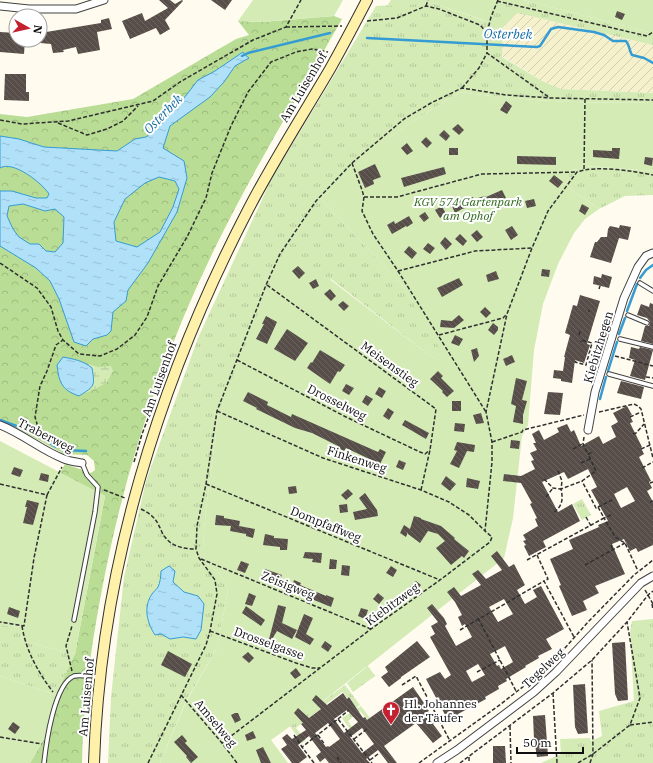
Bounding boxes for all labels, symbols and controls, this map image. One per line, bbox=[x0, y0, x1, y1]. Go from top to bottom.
north arrow bbox=[8, 8, 48, 48]
text: N bbox=[30, 24, 45, 35]
water label: Osterbek bbox=[483, 25, 533, 43]
street label: Am Luisenhof bbox=[276, 49, 330, 125]
water label: Osterbek bbox=[140, 90, 186, 137]
park label: KGV 574 Gartenpark am Ophof bbox=[413, 194, 523, 223]
street label: Kiebitzhegen bbox=[580, 309, 616, 385]
street label: Meisenstieg bbox=[358, 338, 422, 390]
street label: Am Luisenhof bbox=[138, 339, 180, 419]
street label: Drosselweg bbox=[305, 381, 370, 424]
street label: Traberweg bbox=[15, 414, 77, 456]
street label: Finkenweg bbox=[325, 442, 389, 476]
street label: Dompfaffweg bbox=[288, 503, 364, 545]
street label: Zeisigweg bbox=[259, 568, 317, 603]
street label: Kiebitzweg bbox=[362, 579, 422, 628]
street label: Drosselgasse bbox=[232, 623, 306, 663]
street label: Tegelweg bbox=[519, 644, 568, 691]
street label: Am Luisenhof bbox=[75, 656, 97, 737]
street label: Amselweg bbox=[192, 696, 241, 750]
place label: Hl. Johannes der Täufer bbox=[404, 696, 477, 725]
church icon: Hl. Johannes der Täufer bbox=[381, 700, 401, 725]
scale bar bbox=[517, 729, 583, 755]
text: 50 m bbox=[523, 735, 552, 750]

